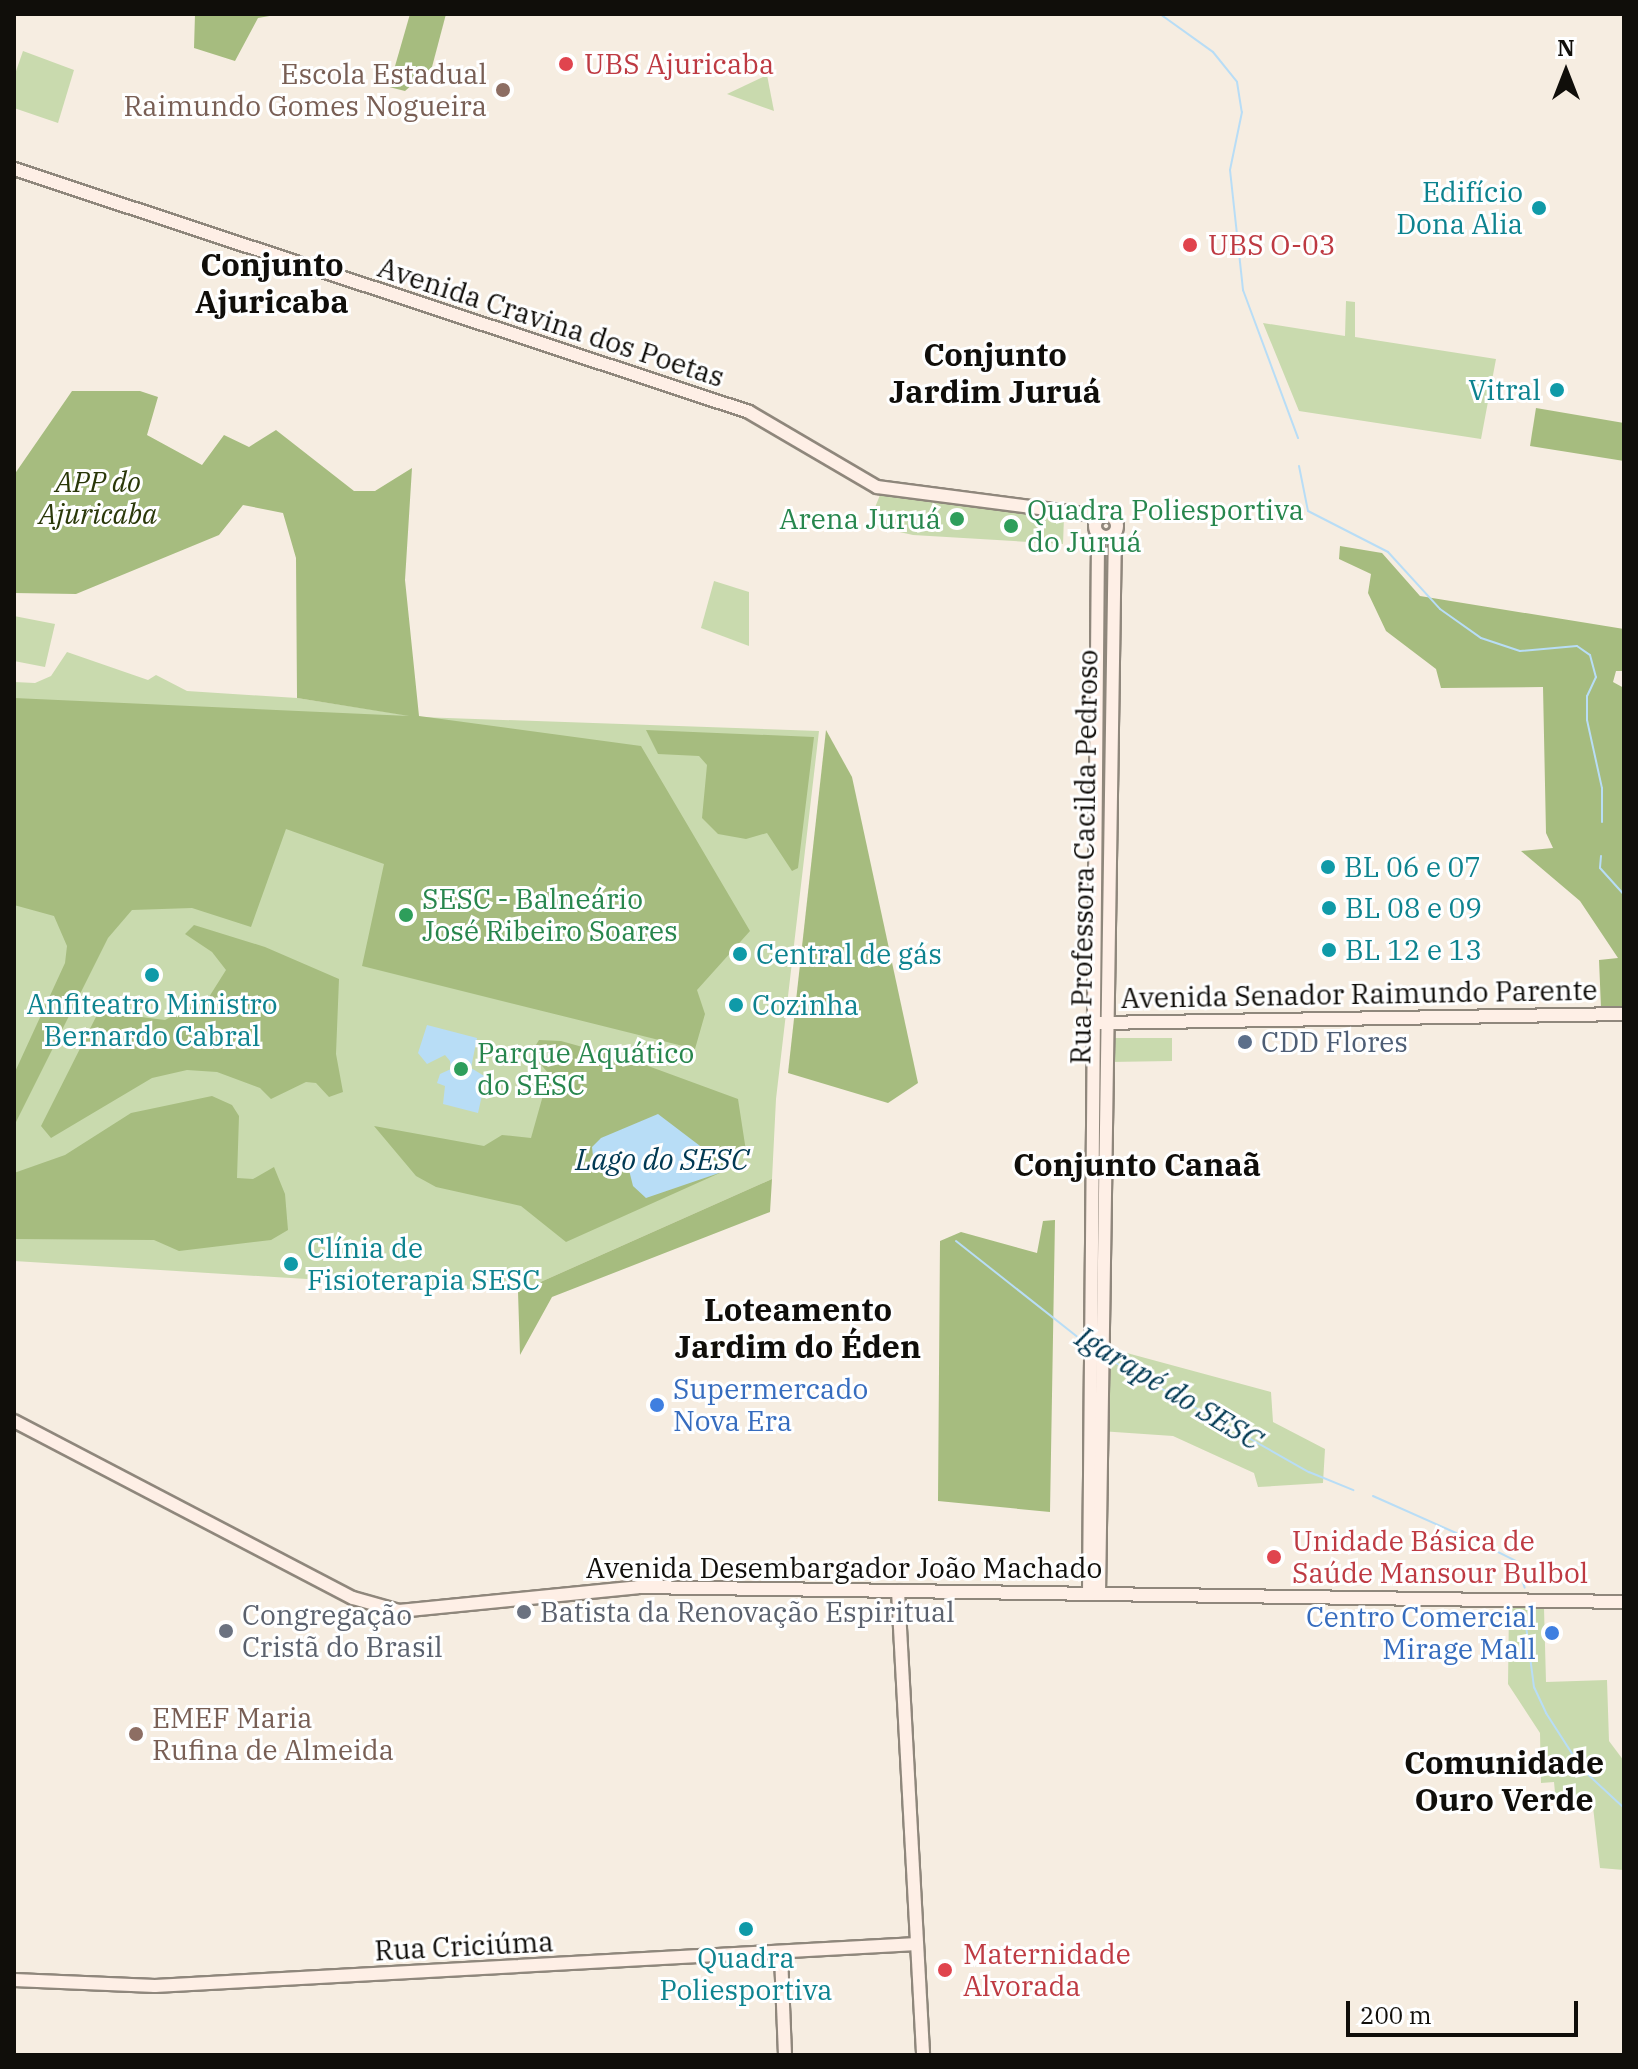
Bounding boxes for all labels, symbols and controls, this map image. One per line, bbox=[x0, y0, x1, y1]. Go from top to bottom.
north arrow bbox=[1526, 32, 1606, 112]
text: N bbox=[1557, 33, 1575, 62]
place label: UBS Ajuricaba bbox=[584, 47, 774, 81]
marker: UBS Ajuricaba bbox=[555, 53, 577, 75]
place label: Escola Estadual Raimundo Gomes Nogueira bbox=[124, 57, 487, 123]
marker: Escola Estadual Raimundo Gomes Nogueira bbox=[494, 81, 512, 99]
place label: Edifício Dona Alia bbox=[1396, 175, 1523, 241]
marker: Edifício Dona Alia bbox=[1530, 199, 1548, 217]
place label: UBS O-03 bbox=[1208, 228, 1336, 262]
marker: UBS O-03 bbox=[1179, 234, 1201, 256]
district label: Conjunto Ajuricaba bbox=[195, 246, 349, 321]
street label: Avenida Cravina dos Poetas bbox=[374, 250, 728, 394]
district label: Conjunto Jardim Juruá bbox=[889, 336, 1101, 411]
place label: Vitral bbox=[1468, 373, 1541, 407]
marker: Vitral bbox=[1548, 381, 1566, 399]
park label: APP do Ajuricaba bbox=[39, 465, 157, 531]
place label: Quadra Poliesportiva do Juruá bbox=[1027, 493, 1304, 559]
place label: Arena Juruá bbox=[779, 502, 941, 536]
marker: Arena Juruá bbox=[948, 510, 966, 528]
marker: Quadra Poliesportiva do Juruá bbox=[1002, 517, 1020, 535]
street label: Rua Professora Cacilda Pedroso bbox=[1064, 649, 1104, 1065]
place label: BL 06 e 07 bbox=[1344, 850, 1481, 884]
marker: BL 06 e 07 bbox=[1319, 858, 1337, 876]
place label: SESC - Balneário José Ribeiro Soares bbox=[422, 882, 678, 948]
place label: BL 08 e 09 bbox=[1345, 891, 1482, 925]
marker: BL 08 e 09 bbox=[1320, 899, 1338, 917]
marker: SESC - Balneário José Ribeiro Soares bbox=[397, 906, 415, 924]
place label: BL 12 e 13 bbox=[1345, 933, 1482, 967]
place label: Central de gás bbox=[756, 937, 942, 971]
marker: BL 12 e 13 bbox=[1320, 941, 1338, 959]
marker: Central de gás bbox=[731, 945, 749, 963]
marker: Anfiteatro Ministro Bernardo Cabral bbox=[143, 966, 161, 984]
street label: Avenida Senador Raimundo Parente bbox=[1120, 973, 1598, 1015]
place label: Anfiteatro Ministro Bernardo Cabral bbox=[26, 987, 278, 1053]
place label: Cozinha bbox=[752, 988, 859, 1022]
marker: Cozinha bbox=[727, 996, 745, 1014]
place label: CDD Flores bbox=[1261, 1025, 1408, 1059]
marker: CDD Flores bbox=[1236, 1033, 1254, 1051]
place label: Parque Aquático do SESC bbox=[477, 1036, 694, 1102]
marker: Parque Aquático do SESC bbox=[452, 1060, 470, 1078]
water label: Lago do SESC bbox=[575, 1141, 749, 1177]
district label: Conjunto Canaã bbox=[1013, 1145, 1261, 1183]
place label: Clínia de Fisioterapia SESC bbox=[307, 1231, 540, 1297]
marker: Clínia de Fisioterapia SESC bbox=[282, 1255, 300, 1273]
district label: Loteamento Jardim do Éden bbox=[675, 1291, 921, 1366]
water label: Igarapé do SESC bbox=[1070, 1318, 1268, 1458]
place label: Supermercado Nova Era bbox=[673, 1372, 868, 1438]
marker: Supermercado Nova Era bbox=[648, 1396, 666, 1414]
place label: Unidade Básica de Saúde Mansour Bulbol bbox=[1292, 1524, 1588, 1590]
marker: Unidade Básica de Saúde Mansour Bulbol bbox=[1263, 1546, 1285, 1568]
street label: Avenida Desembargador João Machado bbox=[586, 1551, 1102, 1585]
place label: Batista da Renovação Espiritual bbox=[540, 1595, 955, 1629]
place label: Congregação Cristã do Brasil bbox=[242, 1598, 443, 1664]
place label: Centro Comercial Mirage Mall bbox=[1306, 1600, 1536, 1666]
marker: Batista da Renovação Espiritual bbox=[515, 1603, 533, 1621]
marker: Congregação Cristã do Brasil bbox=[217, 1622, 235, 1640]
marker: Centro Comercial Mirage Mall bbox=[1543, 1624, 1561, 1642]
place label: EMEF Maria Rufina de Almeida bbox=[152, 1701, 394, 1767]
marker: EMEF Maria Rufina de Almeida bbox=[127, 1725, 145, 1743]
district label: Comunidade Ouro Verde bbox=[1404, 1744, 1604, 1819]
marker: Quadra Poliesportiva bbox=[737, 1920, 755, 1938]
street label: Rua Criciúma bbox=[374, 1925, 554, 1967]
place label: Maternidade Alvorada bbox=[963, 1937, 1131, 2003]
place label: Quadra Poliesportiva bbox=[659, 1941, 833, 2007]
marker: Maternidade Alvorada bbox=[934, 1959, 956, 1981]
scale bar bbox=[1350, 1985, 1582, 2035]
text: 200 m bbox=[1360, 1999, 1432, 2031]

